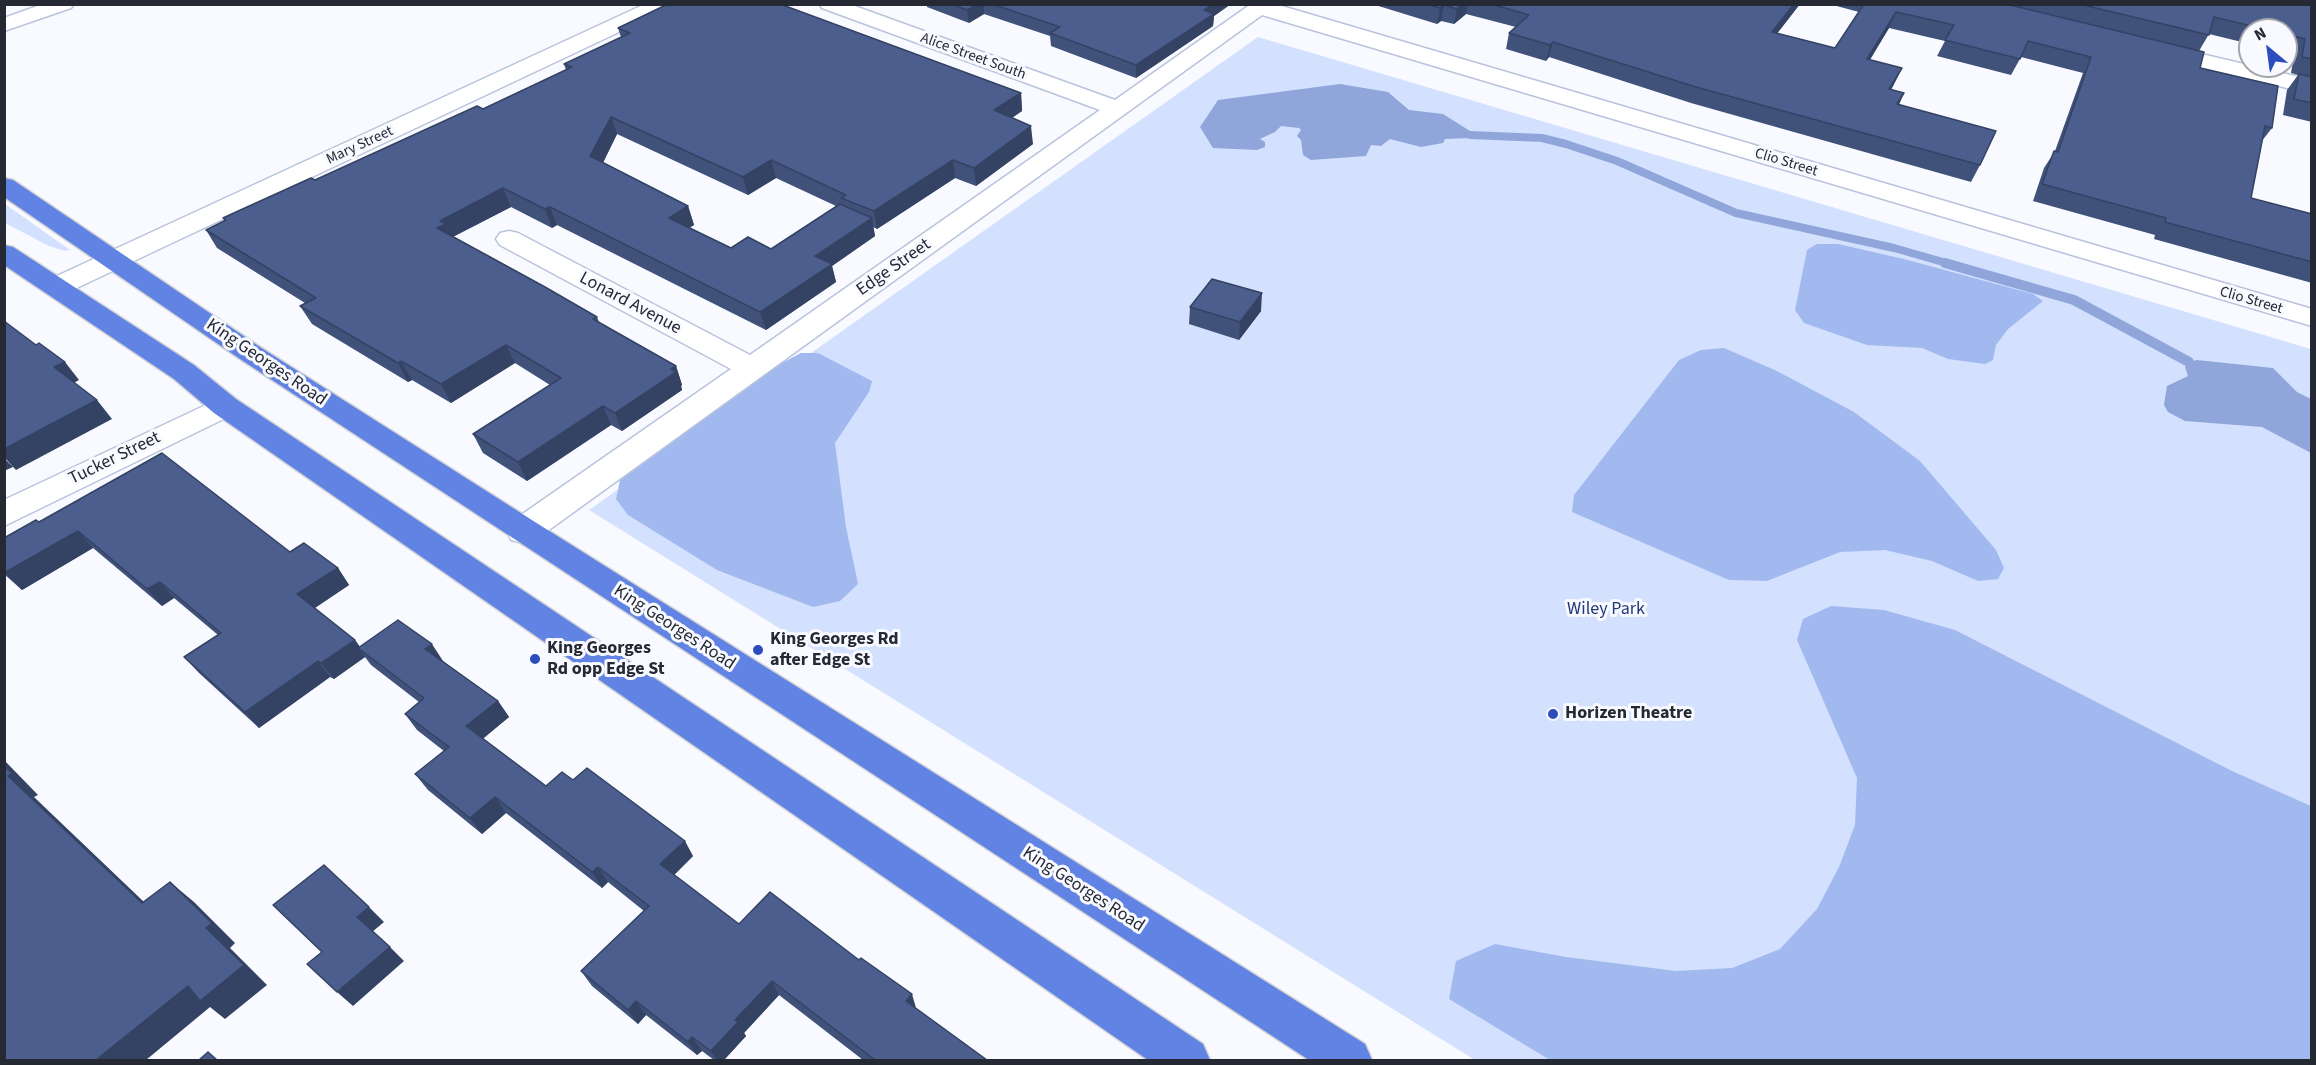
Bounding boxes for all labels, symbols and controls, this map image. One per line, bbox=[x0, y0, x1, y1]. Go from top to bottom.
north arrow bbox=[2238, 18, 2298, 78]
text: N bbox=[2250, 22, 2270, 46]
street label: Alice Street South bbox=[918, 30, 1028, 84]
street label: Mary Street bbox=[324, 123, 396, 169]
street label: Clio Street bbox=[1752, 145, 1820, 181]
street label: Edge Street bbox=[853, 235, 935, 301]
street label: Lonard Avenue bbox=[575, 268, 685, 340]
street label: Clio Street bbox=[2217, 283, 2285, 319]
street label: King Georges Road bbox=[202, 315, 330, 411]
street label: Tucker Street bbox=[66, 428, 164, 490]
street label: King Georges Road bbox=[609, 581, 739, 675]
park label: Wiley Park bbox=[1567, 599, 1645, 621]
place label: King Georges Rd after Edge St bbox=[770, 629, 899, 672]
place label: King Georges Rd opp Edge St bbox=[547, 638, 665, 680]
marker: King Georges Rd after Edge St bbox=[751, 643, 765, 657]
marker: King Georges Rd opp Edge St bbox=[528, 652, 542, 666]
place label: Horizen Theatre bbox=[1565, 703, 1692, 725]
marker: Horizen Theatre bbox=[1546, 707, 1560, 721]
street label: King Georges Road bbox=[1018, 843, 1148, 937]

